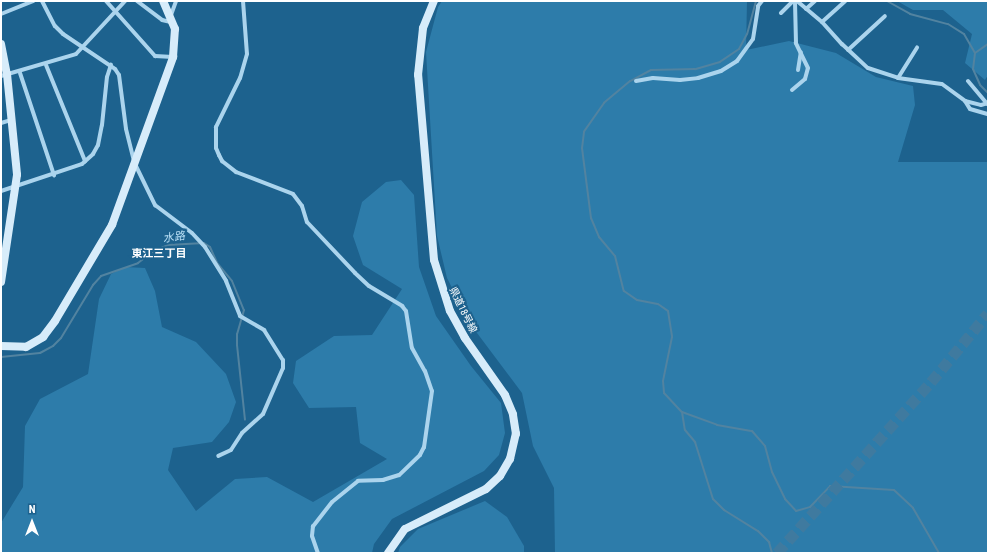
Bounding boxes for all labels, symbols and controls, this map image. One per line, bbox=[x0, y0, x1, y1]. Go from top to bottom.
water label: 水路 bbox=[162, 230, 186, 246]
district label: 東江三丁目 bbox=[132, 247, 186, 261]
street label: 県道18号線 bbox=[447, 285, 479, 335]
north arrow bbox=[12, 502, 52, 542]
text: N bbox=[29, 503, 35, 516]

